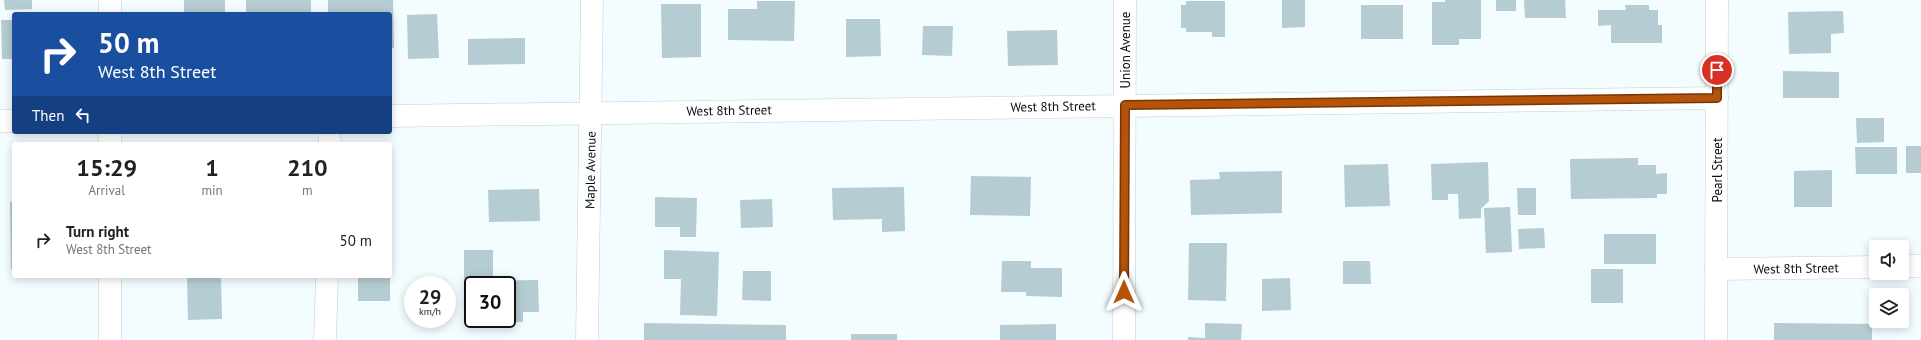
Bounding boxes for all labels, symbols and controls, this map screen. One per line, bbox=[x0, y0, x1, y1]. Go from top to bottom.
street label: Union Avenue bbox=[1117, 12, 1134, 88]
text: 50 m bbox=[98, 24, 159, 61]
icon: right bbox=[32, 28, 84, 80]
pin bbox=[1700, 53, 1734, 87]
icon: arrive bbox=[1706, 59, 1728, 81]
text: West 8th Street bbox=[98, 60, 216, 83]
street label: West 8th Street bbox=[1010, 97, 1096, 116]
street label: West 8th Street bbox=[686, 101, 772, 120]
icon: left bbox=[72, 104, 94, 126]
text: Then bbox=[32, 106, 64, 125]
street label: Maple Avenue bbox=[581, 131, 600, 209]
street label: Pearl Street bbox=[1709, 137, 1726, 202]
text: 15:29 bbox=[76, 152, 137, 183]
text: 1 bbox=[205, 152, 219, 183]
text: 210 bbox=[287, 152, 328, 183]
text: Arrival bbox=[89, 182, 125, 199]
text: min bbox=[201, 182, 223, 199]
text: m bbox=[302, 182, 313, 199]
text: Turn right bbox=[66, 222, 129, 241]
icon: right bbox=[32, 229, 54, 251]
text: 50 m bbox=[339, 231, 372, 250]
map controls bbox=[1869, 240, 1909, 328]
button: sound bbox=[1869, 240, 1909, 280]
text: West 8th Street bbox=[66, 241, 151, 258]
street label: West 8th Street bbox=[1753, 259, 1839, 278]
position arrow bbox=[1103, 271, 1145, 313]
speed limit sign: 30 bbox=[464, 276, 516, 328]
text: 29 bbox=[419, 284, 441, 310]
button: layers bbox=[1869, 288, 1909, 328]
text: km/h bbox=[419, 305, 441, 318]

